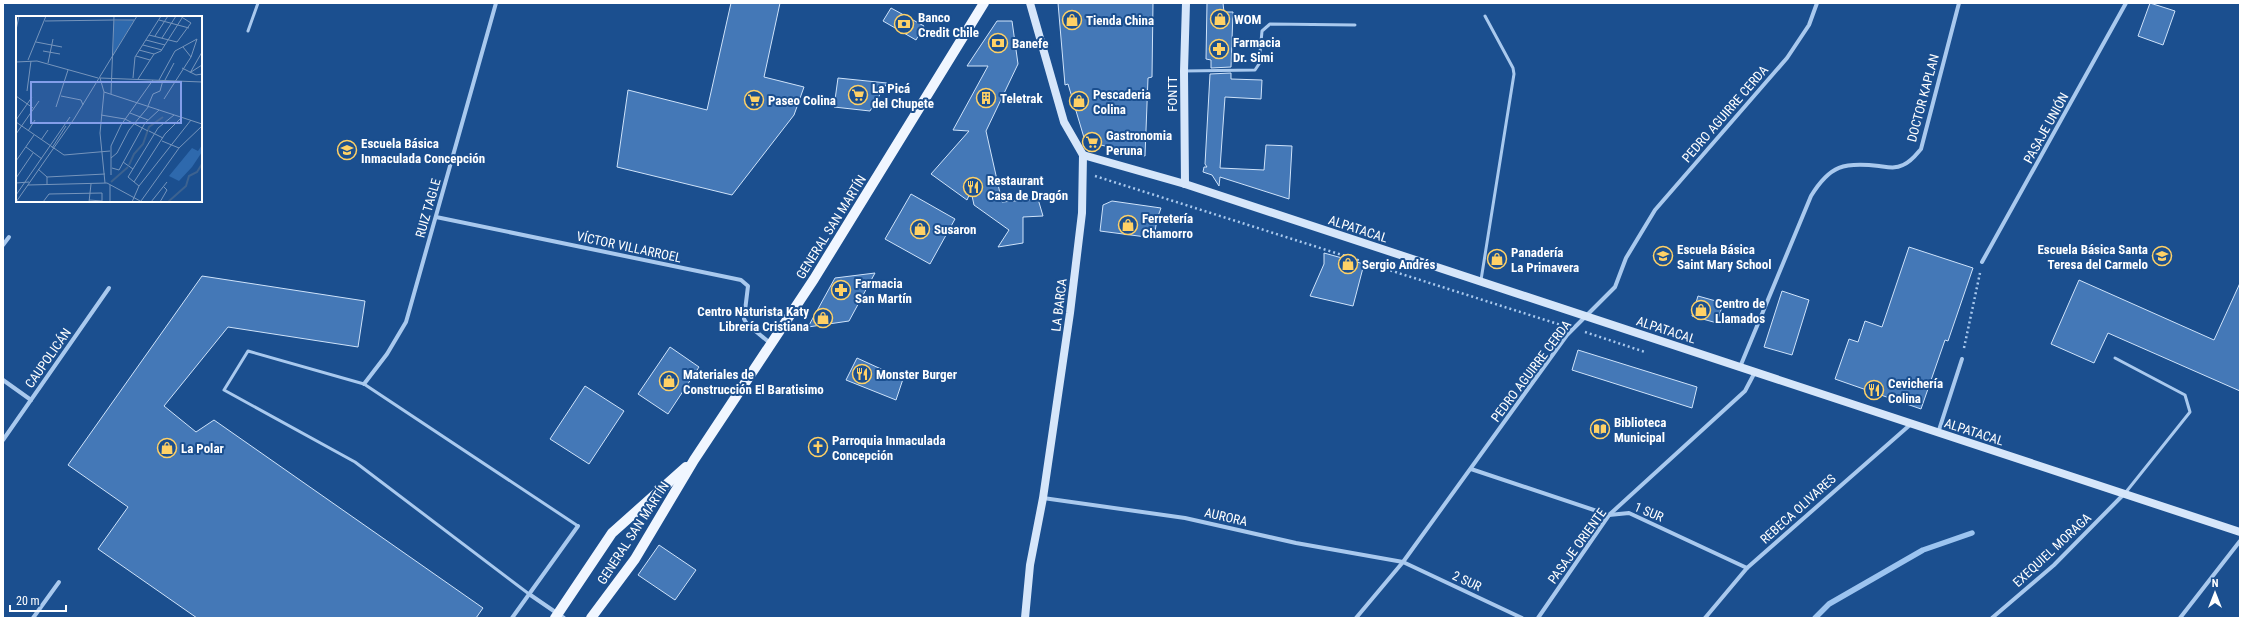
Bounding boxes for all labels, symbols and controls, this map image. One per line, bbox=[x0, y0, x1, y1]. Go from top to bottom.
shop icon: WOM bbox=[1209, 8, 1231, 30]
shop icon: Tienda China bbox=[1061, 9, 1083, 31]
place label: Banco Credit Chile bbox=[918, 10, 979, 40]
place label: WOM bbox=[1234, 12, 1262, 27]
bank icon: Banco Credit Chile bbox=[893, 13, 915, 35]
place label: Tienda China bbox=[1086, 13, 1154, 28]
inset map bbox=[16, 16, 202, 202]
bank icon: Banefe bbox=[987, 32, 1009, 54]
place label: Farmacia Dr. Simi bbox=[1233, 35, 1281, 65]
place label: Banefe bbox=[1012, 36, 1048, 51]
pharmacy icon: Farmacia Dr. Simi bbox=[1208, 38, 1230, 60]
street label: DOCTOR KAPLAN bbox=[1904, 52, 1942, 144]
street label: PEDRO AGUIRRE CERDA bbox=[1679, 62, 1771, 165]
street label: FONTT bbox=[1165, 76, 1180, 112]
place label: La Picá del Chupete bbox=[872, 81, 934, 111]
supermarket icon: La Picá del Chupete bbox=[847, 84, 869, 106]
building icon: Teletrak bbox=[975, 87, 997, 109]
place label: Pescaderia Colina bbox=[1093, 87, 1151, 117]
supermarket icon: Paseo Colina bbox=[743, 89, 765, 111]
shop icon: Pescaderia Colina bbox=[1068, 90, 1090, 112]
street label: PASAJE UNIÓN bbox=[2020, 90, 2072, 166]
place label: Teletrak bbox=[1000, 91, 1043, 106]
place label: Paseo Colina bbox=[768, 93, 836, 108]
place label: Gastronomia Peruna bbox=[1106, 128, 1172, 158]
supermarket icon: Gastronomia Peruna bbox=[1081, 131, 1103, 153]
place label: Escuela Básica Inmaculada Concepción bbox=[361, 136, 485, 166]
school or university icon: Escuela Básica Inmaculada Concepción bbox=[336, 139, 358, 161]
street label: GENERAL SAN MARTÍN bbox=[793, 172, 869, 282]
place label: Restaurant Casa de Dragón bbox=[987, 173, 1068, 203]
restaurant icon: Restaurant Casa de Dragón bbox=[962, 176, 984, 198]
street label: RUIZ TAGLE bbox=[412, 177, 444, 239]
place label: Ferretería Chamorro bbox=[1142, 211, 1193, 241]
street label: ALPATACAL bbox=[1326, 212, 1390, 246]
shop icon: Ferretería Chamorro bbox=[1117, 214, 1139, 236]
shop icon: Susaron bbox=[909, 218, 931, 240]
place label: Susaron bbox=[934, 222, 976, 237]
street label: VÍCTOR VILLARROEL bbox=[575, 229, 683, 265]
place label: Escuela Básica Saint Mary School bbox=[1677, 242, 1772, 272]
place label: Escuela Básica Santa Teresa del Carmelo bbox=[2037, 242, 2149, 272]
place label: Panadería La Primavera bbox=[1511, 245, 1579, 275]
school or university icon: Escuela Básica Saint Mary School bbox=[1652, 245, 1674, 267]
school or university icon: Escuela Básica Santa Teresa del Carmelo bbox=[2151, 245, 2173, 267]
shop icon: Panadería La Primavera bbox=[1486, 248, 1508, 270]
shop icon: Sergio Andrés bbox=[1337, 253, 1359, 275]
place label: Sergio Andrés bbox=[1362, 257, 1435, 272]
place label: Farmacia San Martín bbox=[855, 276, 912, 306]
street label: LA BARCA bbox=[1048, 277, 1070, 332]
pharmacy icon: Farmacia San Martín bbox=[830, 279, 852, 301]
place label: Centro de Llamados bbox=[1715, 296, 1765, 326]
shop icon: Centro de Llamados bbox=[1690, 299, 1712, 321]
place label: Centro Naturista Katy Librería Cristiana bbox=[697, 304, 809, 334]
shop icon: Centro Naturista Katy Librería Cristiana bbox=[812, 307, 834, 329]
street label: ALPATACAL bbox=[1634, 313, 1698, 347]
street label: PEDRO AGUIRRE CERDA bbox=[1488, 317, 1574, 425]
street label: CAUPOLICÁN bbox=[22, 325, 74, 391]
restaurant icon: Monster Burger bbox=[851, 363, 873, 385]
place label: Materiales de Construcción El Baratisimo bbox=[683, 367, 824, 397]
place label: Monster Burger bbox=[876, 367, 958, 382]
shop icon: Materiales de Construcción El Baratisimo bbox=[658, 370, 680, 392]
place label: Cevichería Colina bbox=[1888, 376, 1943, 406]
restaurant icon: Cevichería Colina bbox=[1863, 379, 1885, 401]
place label: Biblioteca Municipal bbox=[1614, 415, 1666, 445]
street label: ALPATACAL bbox=[1942, 415, 2006, 449]
library icon: Biblioteca Municipal bbox=[1589, 418, 1611, 440]
place label: Parroquia Inmaculada Concepción bbox=[832, 433, 946, 463]
church icon: Parroquia Inmaculada Concepción bbox=[807, 436, 829, 458]
shop icon: La Polar bbox=[156, 437, 178, 459]
place label: La Polar bbox=[181, 441, 225, 456]
street label: REBECA OLIVARES bbox=[1757, 471, 1839, 547]
street label: GENERAL SAN MARTÍN bbox=[594, 479, 672, 587]
street label: 1 SUR bbox=[1632, 499, 1666, 525]
street label: AURORA bbox=[1203, 505, 1250, 529]
street label: PASAJE ORIENTE bbox=[1545, 505, 1609, 587]
street label: EXEQUIEL MORAGA bbox=[2010, 510, 2094, 590]
street label: 2 SUR bbox=[1450, 568, 1484, 594]
north arrow bbox=[2195, 573, 2235, 613]
text: N bbox=[2212, 577, 2219, 590]
scale bar bbox=[10, 587, 66, 613]
text: 20 m bbox=[16, 594, 40, 608]

